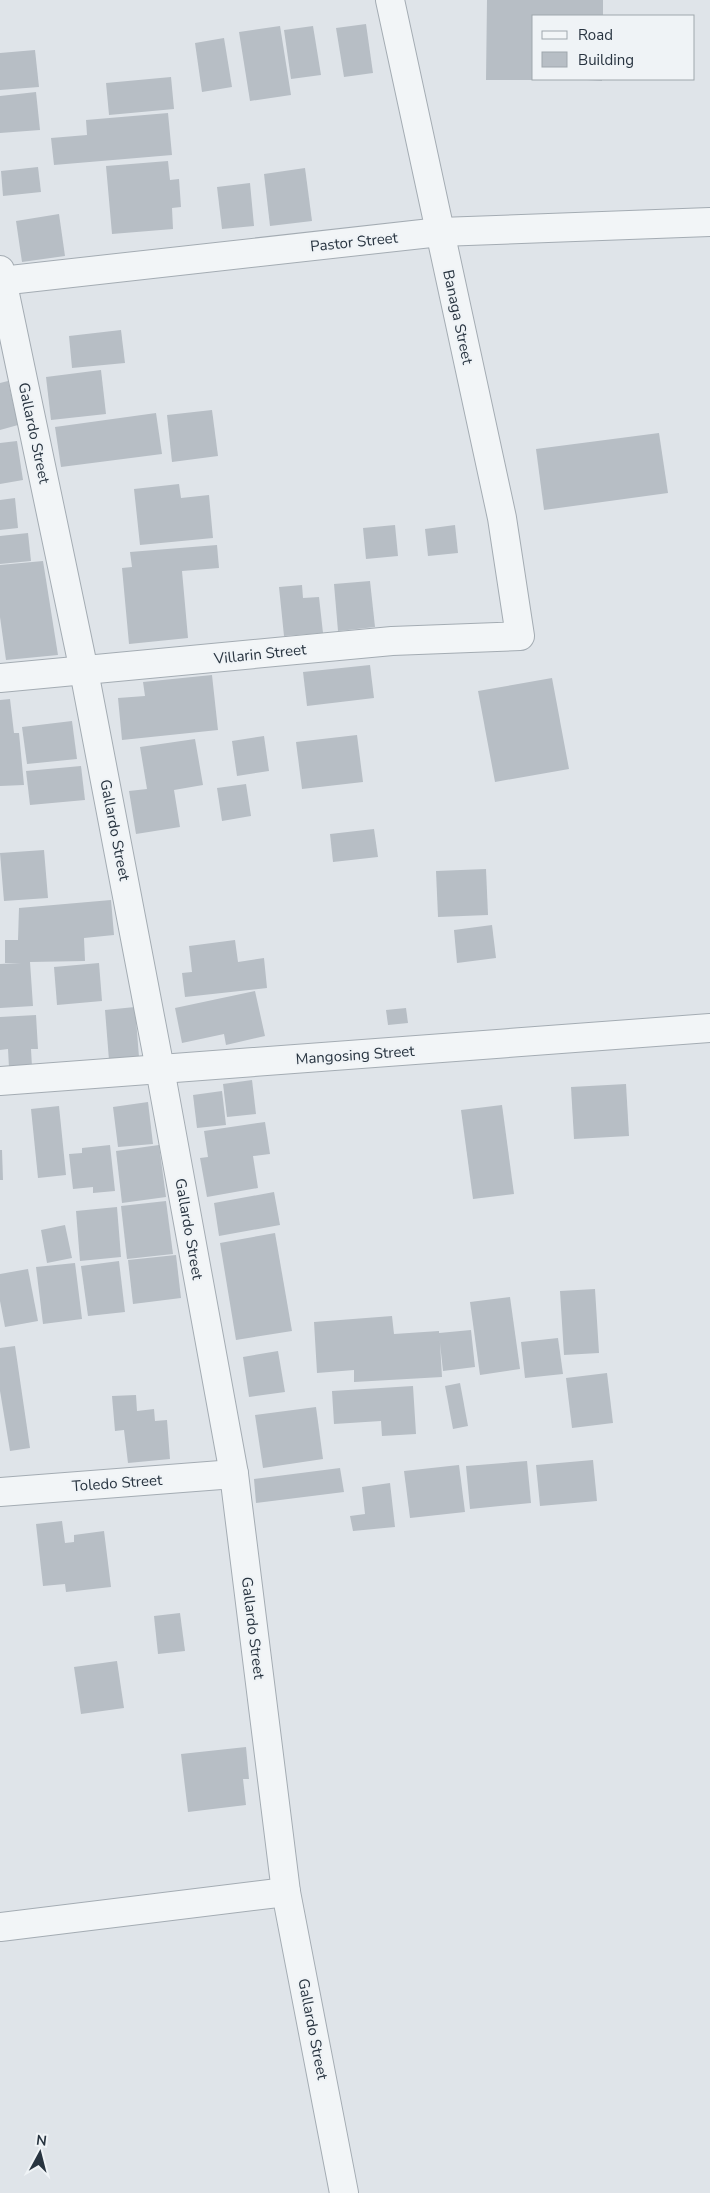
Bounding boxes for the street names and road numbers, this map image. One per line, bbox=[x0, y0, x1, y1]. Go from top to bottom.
street label: Pastor Street bbox=[309, 227, 399, 257]
street label: Banaga Street bbox=[438, 268, 478, 367]
street label: Gallardo Street bbox=[14, 381, 55, 486]
street label: Villarin Street bbox=[212, 639, 308, 669]
street label: Gallardo Street bbox=[95, 778, 135, 883]
street label: Mangosing Street bbox=[295, 1041, 416, 1069]
street label: Gallardo Street bbox=[170, 1177, 208, 1282]
street label: Toledo Street bbox=[71, 1470, 164, 1496]
street label: Gallardo Street bbox=[237, 1576, 269, 1681]
street label: Gallardo Street bbox=[293, 1977, 333, 2082]

